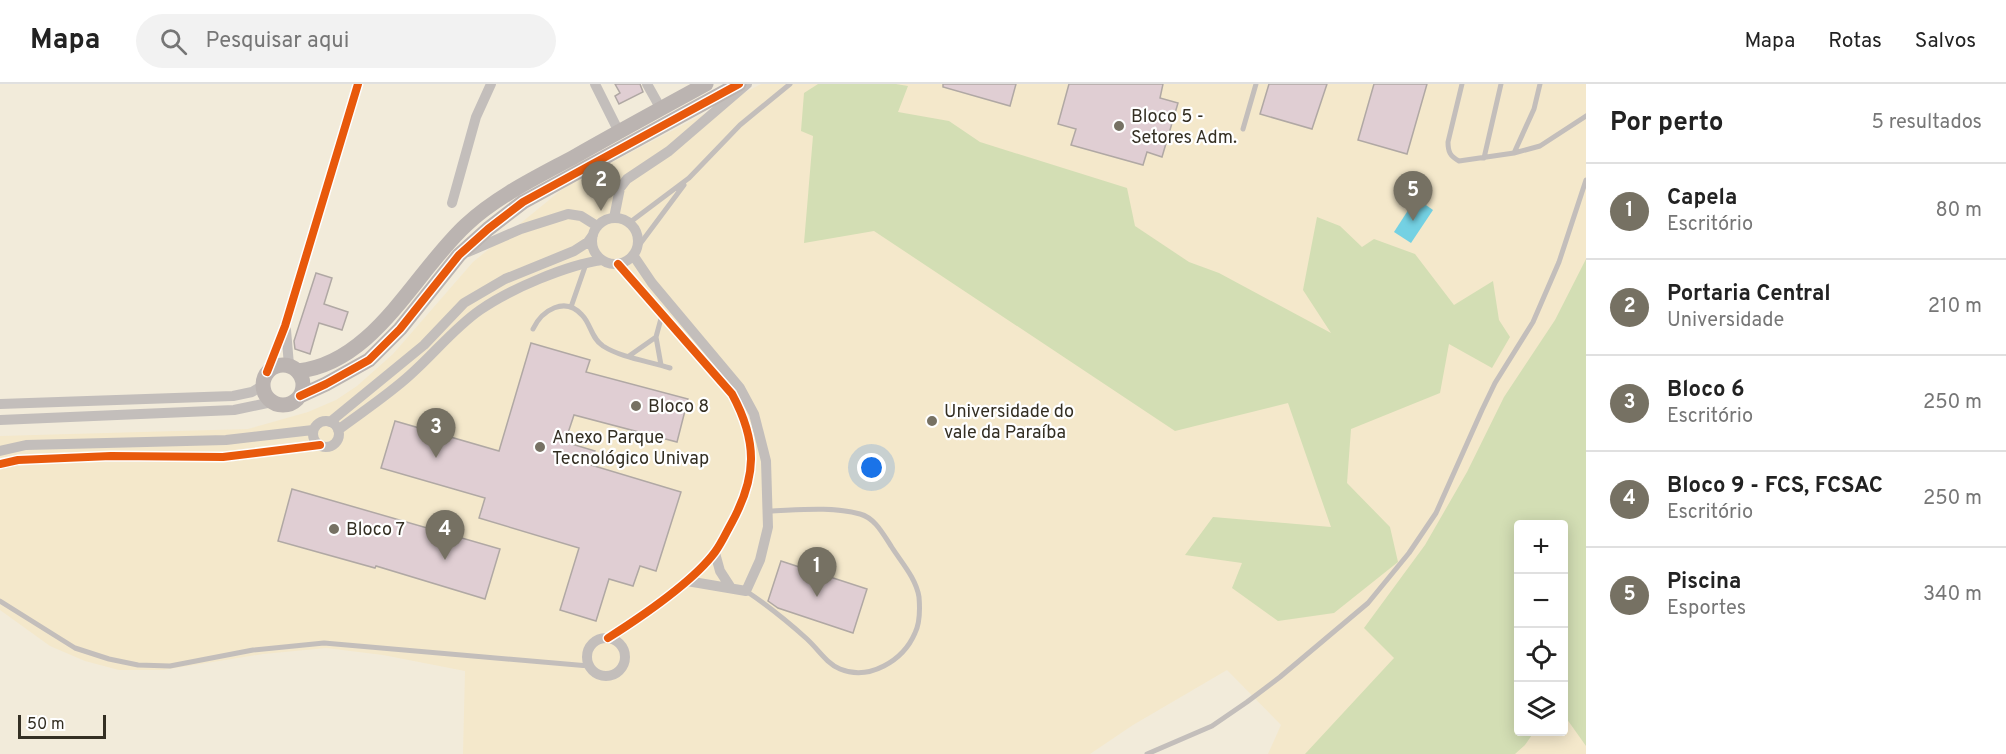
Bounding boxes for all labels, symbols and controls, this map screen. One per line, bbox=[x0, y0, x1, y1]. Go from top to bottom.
search box bbox=[136, 14, 556, 68]
text: Mapa bbox=[30, 23, 100, 59]
icon: search bbox=[157, 25, 190, 58]
text: Pesquisar aqui bbox=[205, 28, 349, 55]
text: Mapa bbox=[1745, 28, 1795, 55]
text: Rotas bbox=[1828, 28, 1882, 55]
text: Salvos bbox=[1915, 28, 1976, 55]
place label: Bloco 5 - Setores Adm. bbox=[1131, 106, 1237, 150]
text: Por perto bbox=[1610, 107, 1724, 140]
text: 5 resultados bbox=[1872, 110, 1982, 136]
marker: Bloco 5 - Setores Adm. bbox=[1112, 119, 1126, 133]
pin: 2 bbox=[582, 162, 620, 211]
pin: 5 bbox=[1394, 172, 1432, 221]
text: Capela bbox=[1667, 185, 1737, 212]
text: 1 bbox=[1626, 198, 1634, 224]
text: 80 m bbox=[1936, 198, 1982, 224]
text: Escritório bbox=[1667, 212, 1753, 238]
text: Portaria Central bbox=[1667, 281, 1831, 308]
text: 2 bbox=[1623, 294, 1636, 320]
text: 210 m bbox=[1928, 294, 1982, 320]
text: Universidade bbox=[1667, 308, 1784, 334]
text: Bloco 6 bbox=[1667, 377, 1745, 404]
text: 3 bbox=[1624, 390, 1636, 416]
text: 250 m bbox=[1923, 390, 1982, 416]
place label: Bloco 8 bbox=[648, 396, 709, 419]
marker: Bloco 8 bbox=[629, 399, 643, 413]
place label: Universidade do vale da Paraíba bbox=[944, 401, 1074, 445]
text: Escritório bbox=[1667, 404, 1753, 430]
pin: 3 bbox=[416, 408, 456, 458]
marker: Universidade do vale da Paraíba bbox=[925, 414, 939, 428]
place label: Anexo Parque Tecnológico Univap bbox=[552, 427, 709, 471]
marker: Anexo Parque Tecnológico Univap bbox=[533, 440, 547, 454]
your location bbox=[857, 453, 886, 482]
text: Bloco 9 - FCS, FCSAC bbox=[1667, 473, 1883, 500]
text: 4 bbox=[1623, 486, 1636, 512]
text: 250 m bbox=[1923, 486, 1982, 512]
text: Escritório bbox=[1667, 500, 1753, 526]
pin: 4 bbox=[426, 510, 464, 560]
place label: Bloco 7 bbox=[346, 519, 405, 542]
map controls bbox=[1514, 520, 1568, 736]
button: + bbox=[1514, 520, 1568, 574]
marker: Bloco 7 bbox=[327, 522, 341, 536]
pin: 1 bbox=[798, 548, 836, 597]
text: Piscina bbox=[1667, 569, 1741, 596]
button: − bbox=[1514, 574, 1568, 628]
text: 5 bbox=[1623, 582, 1636, 608]
text: 340 m bbox=[1923, 582, 1982, 608]
text: Esportes bbox=[1667, 596, 1746, 622]
button: locate bbox=[1514, 628, 1568, 682]
button: layers bbox=[1514, 682, 1568, 736]
scale bar bbox=[18, 712, 106, 740]
text: 50 m bbox=[27, 715, 65, 735]

